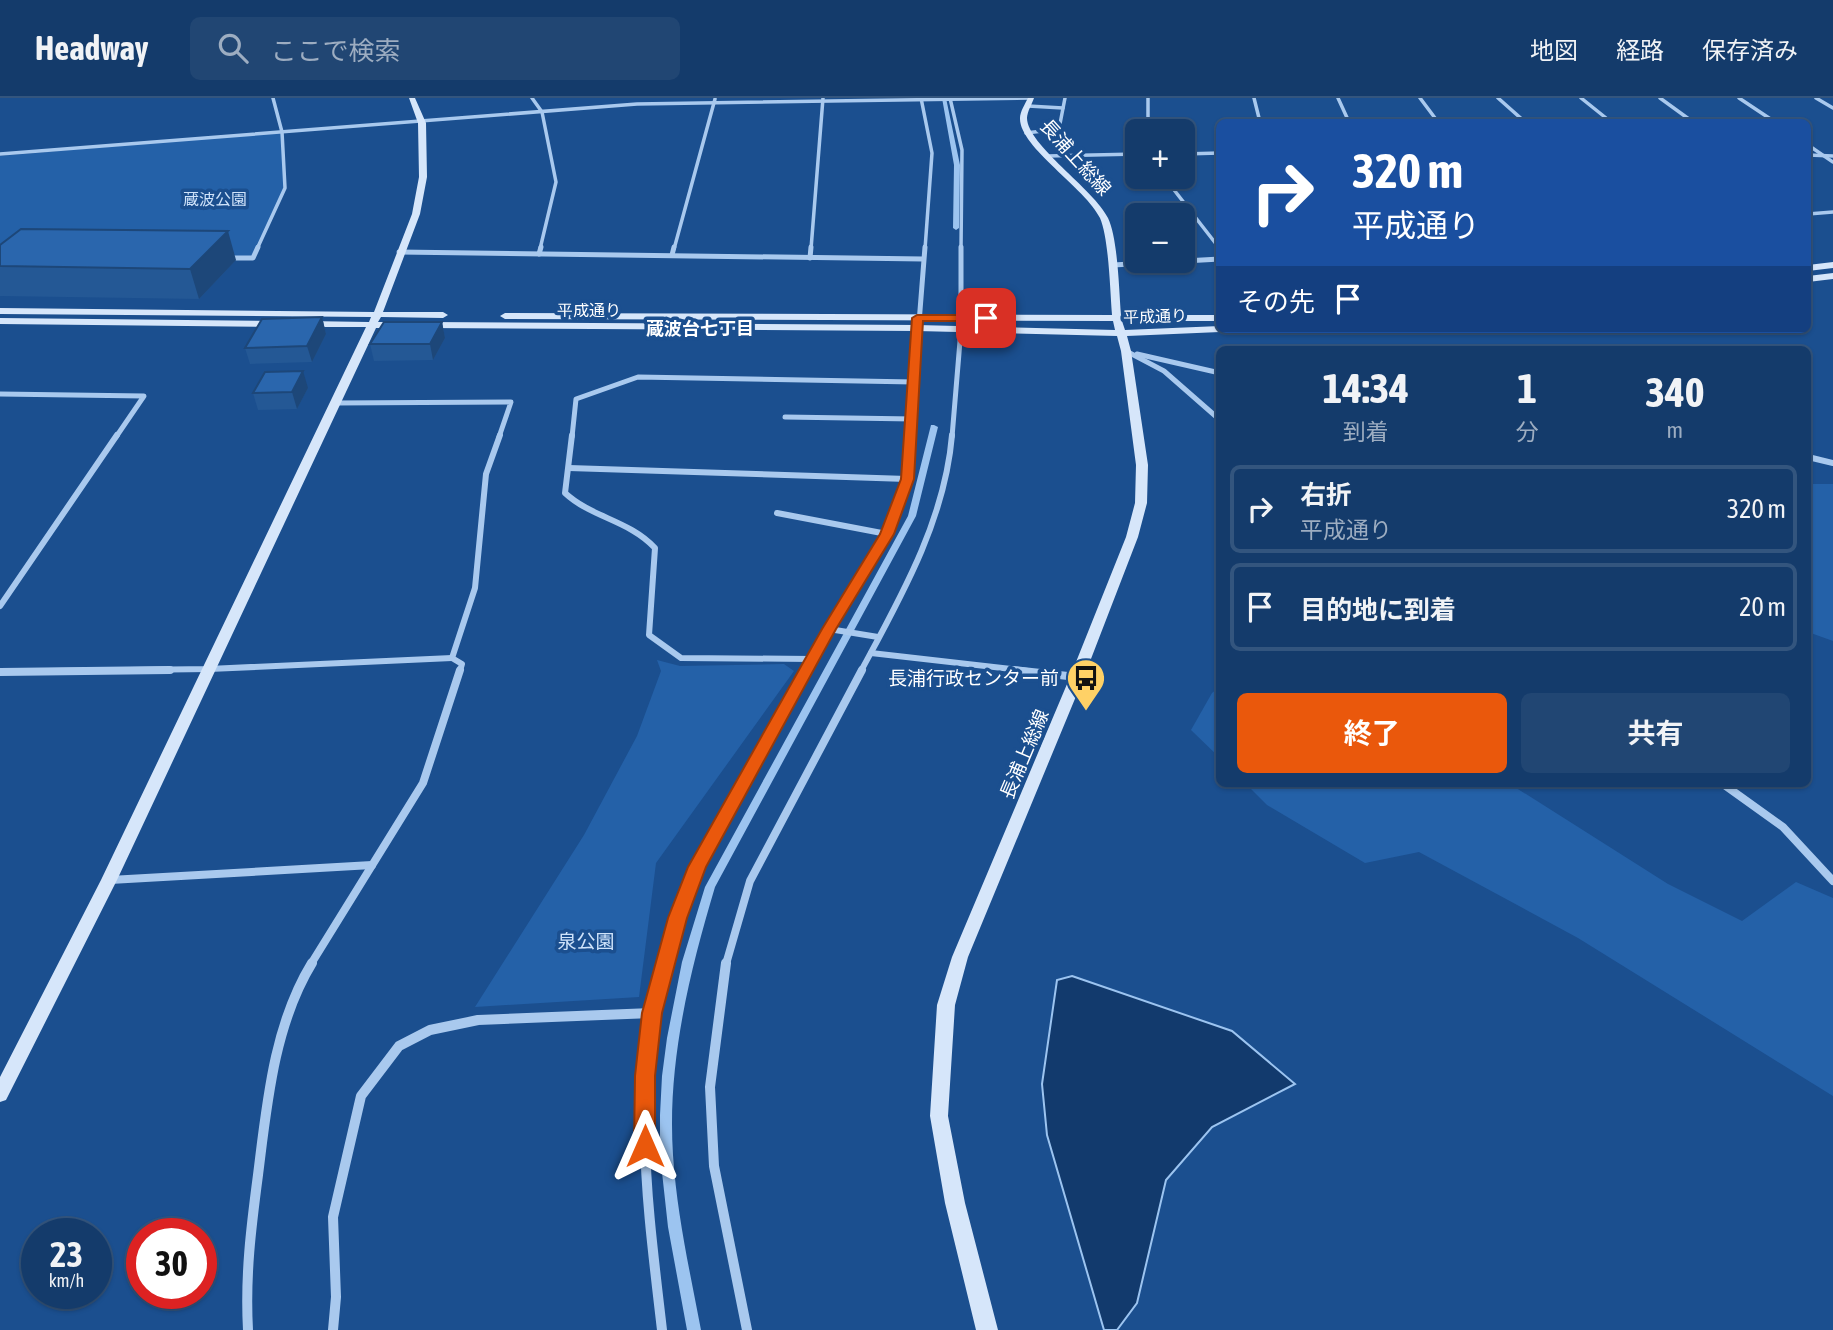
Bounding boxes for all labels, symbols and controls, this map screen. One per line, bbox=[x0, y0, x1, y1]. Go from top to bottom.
search box bbox=[190, 17, 680, 80]
text: Headway bbox=[35, 29, 148, 67]
icon: search bbox=[214, 29, 252, 67]
text: ここで検索 bbox=[270, 36, 400, 66]
text: 地図 bbox=[1530, 37, 1578, 64]
text: 経路 bbox=[1616, 37, 1664, 64]
text: 保存済み bbox=[1702, 37, 1798, 64]
street label: 長浦上総線 bbox=[1036, 114, 1116, 200]
map controls bbox=[1125, 119, 1195, 273]
button: + bbox=[1125, 119, 1195, 189]
text: 320 m bbox=[1352, 142, 1463, 198]
icon: right bbox=[1237, 147, 1328, 238]
park label: 蔵波公園 bbox=[183, 190, 247, 208]
button: − bbox=[1125, 203, 1195, 273]
text: 平成通り bbox=[1352, 207, 1480, 244]
icon: arrive bbox=[1329, 280, 1367, 318]
text: その先 bbox=[1237, 287, 1315, 317]
pin bbox=[956, 288, 1016, 348]
icon: arrive bbox=[967, 299, 1005, 337]
street label: 平成通り bbox=[557, 301, 621, 319]
street label: 平成通り bbox=[1123, 306, 1187, 326]
district label: 蔵波台七丁目 bbox=[646, 318, 754, 339]
text: 14:34 bbox=[1323, 364, 1409, 412]
text: 1 bbox=[1517, 364, 1537, 412]
text: 340 bbox=[1645, 368, 1704, 416]
text: m bbox=[1667, 417, 1683, 443]
text: 到着 bbox=[1343, 419, 1389, 445]
text: 分 bbox=[1516, 419, 1539, 445]
text: 右折 bbox=[1300, 480, 1352, 510]
icon: right bbox=[1241, 490, 1279, 528]
text: 320 m bbox=[1727, 494, 1786, 524]
text: 平成通り bbox=[1300, 517, 1392, 543]
icon: arrive bbox=[1241, 588, 1279, 626]
text: 20 m bbox=[1739, 592, 1786, 622]
text: 目的地に到着 bbox=[1300, 595, 1456, 625]
bus stop icon: 長浦行政センター前 bbox=[1065, 657, 1107, 712]
place label: 長浦行政センター前 bbox=[888, 667, 1059, 689]
button: 終了 bbox=[1237, 693, 1507, 773]
button: 共有 bbox=[1521, 693, 1790, 773]
street label: 長浦上総線 bbox=[995, 706, 1053, 802]
park label: 泉公園 bbox=[557, 930, 615, 952]
position arrow bbox=[608, 1109, 682, 1183]
speed limit sign: 30 bbox=[126, 1218, 217, 1309]
text: 23 bbox=[50, 1234, 83, 1274]
text: km/h bbox=[49, 1270, 84, 1291]

